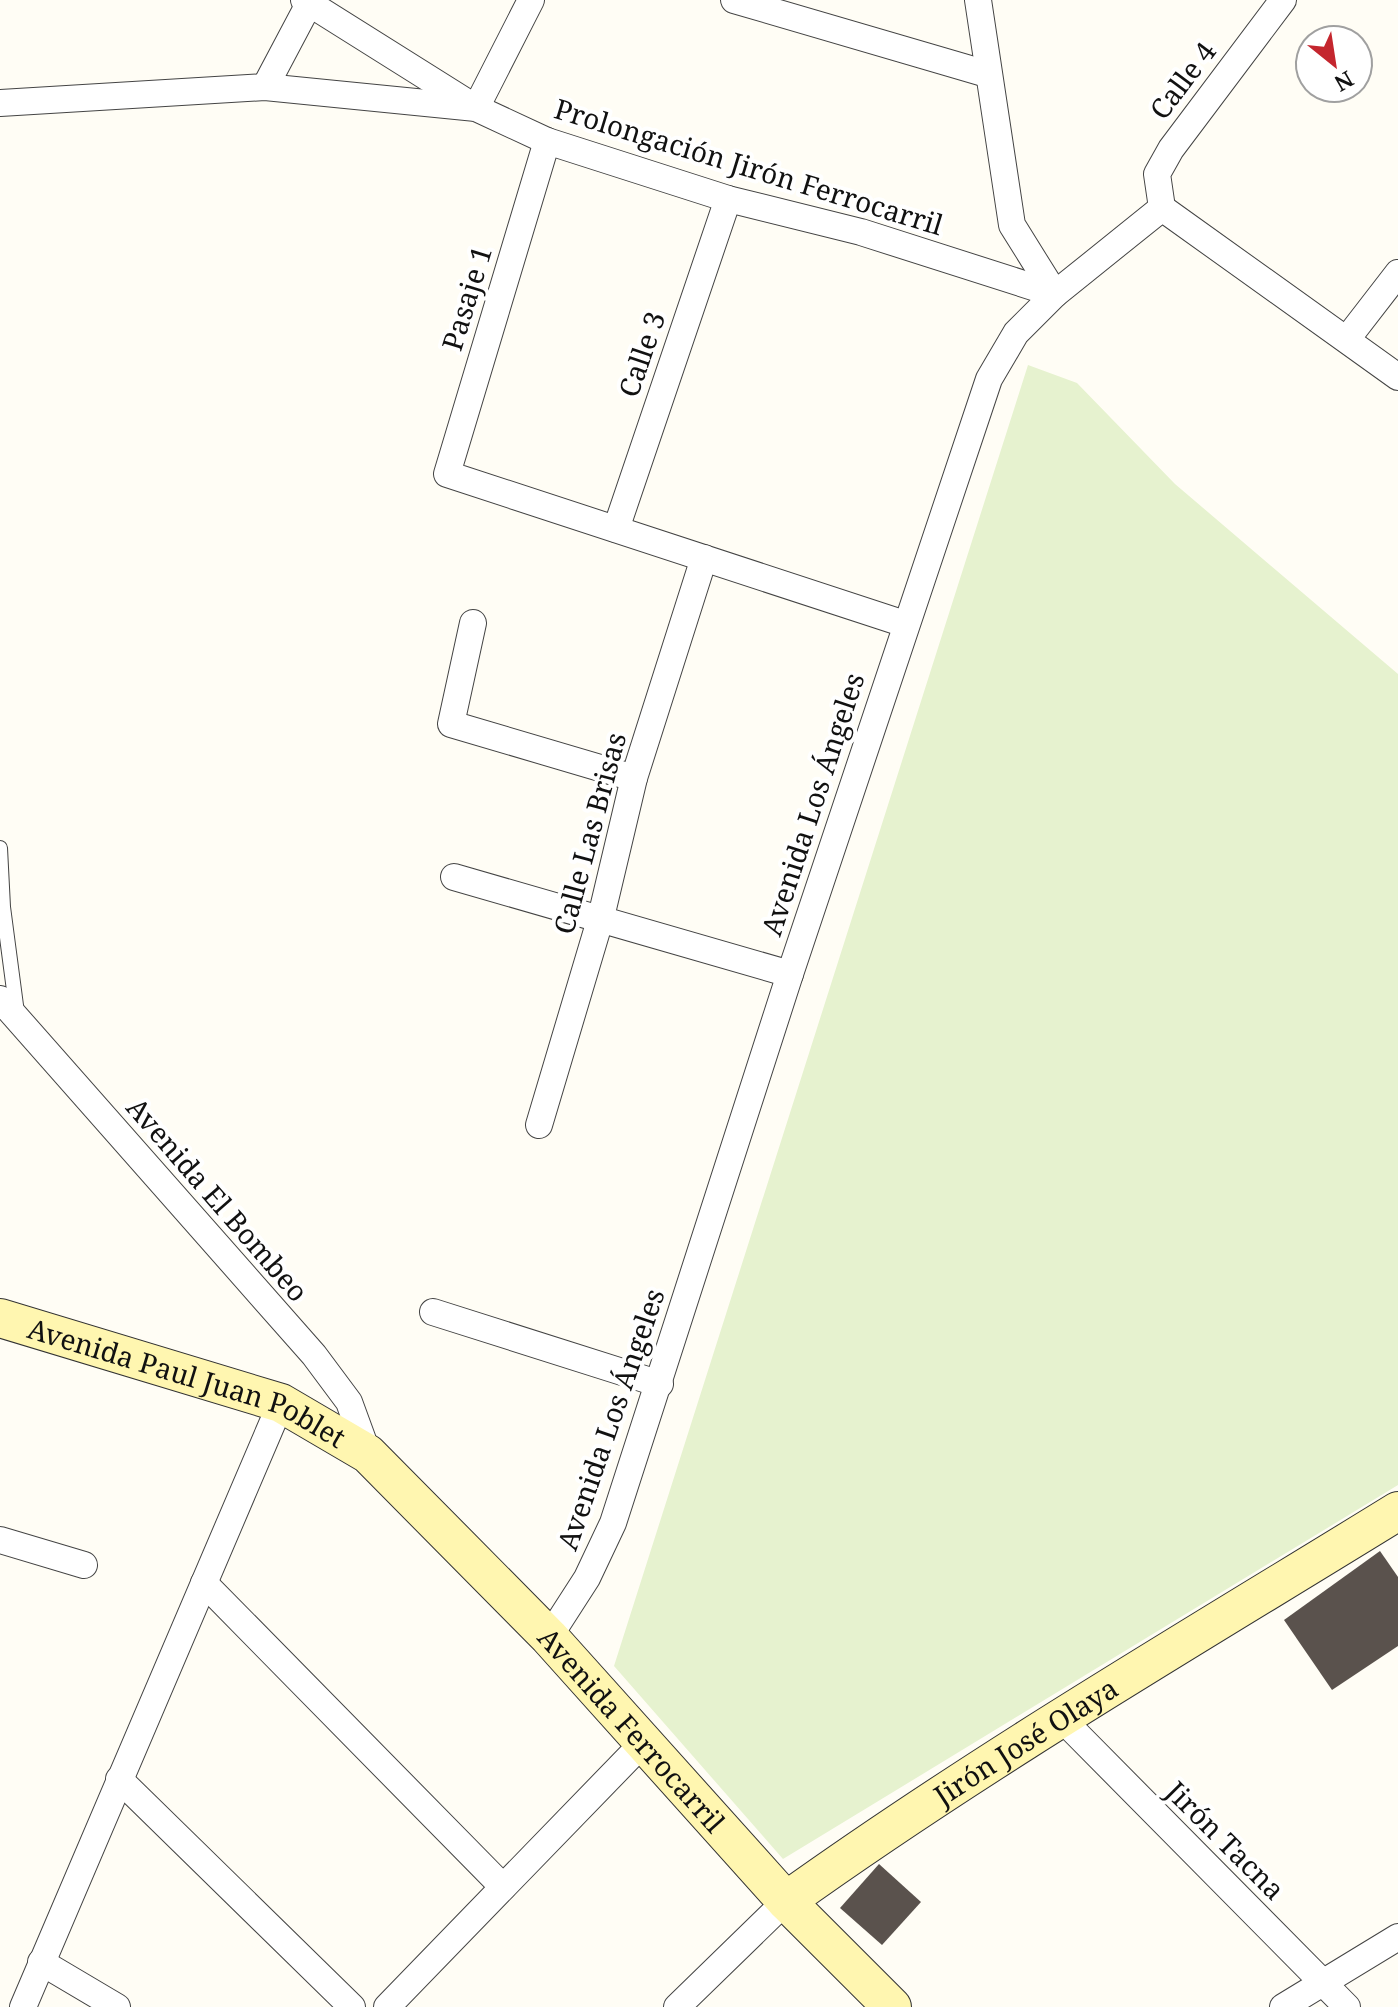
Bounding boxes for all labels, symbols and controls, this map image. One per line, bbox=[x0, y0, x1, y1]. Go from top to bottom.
north arrow bbox=[1294, 24, 1374, 104]
street label: Calle 4 bbox=[1140, 33, 1224, 127]
text: N bbox=[1329, 65, 1360, 100]
street label: Prolongación Jirón Ferrocarril bbox=[550, 89, 948, 243]
street label: Pasaje 1 bbox=[432, 241, 500, 355]
street label: Calle 3 bbox=[609, 306, 673, 402]
street label: Avenida Los Ángeles bbox=[752, 668, 872, 940]
street label: Calle Las Brisas bbox=[544, 728, 634, 938]
street label: Avenida El Bombeo bbox=[119, 1089, 317, 1309]
street label: Avenida Los Ángeles bbox=[547, 1283, 673, 1555]
street label: Avenida Paul Juan Poblet bbox=[23, 1309, 353, 1456]
street label: Avenida Ferrocarril bbox=[530, 1619, 734, 1840]
street label: Jirón José Olaya bbox=[925, 1668, 1125, 1814]
street label: Jirón Tacna bbox=[1158, 1772, 1294, 1908]

